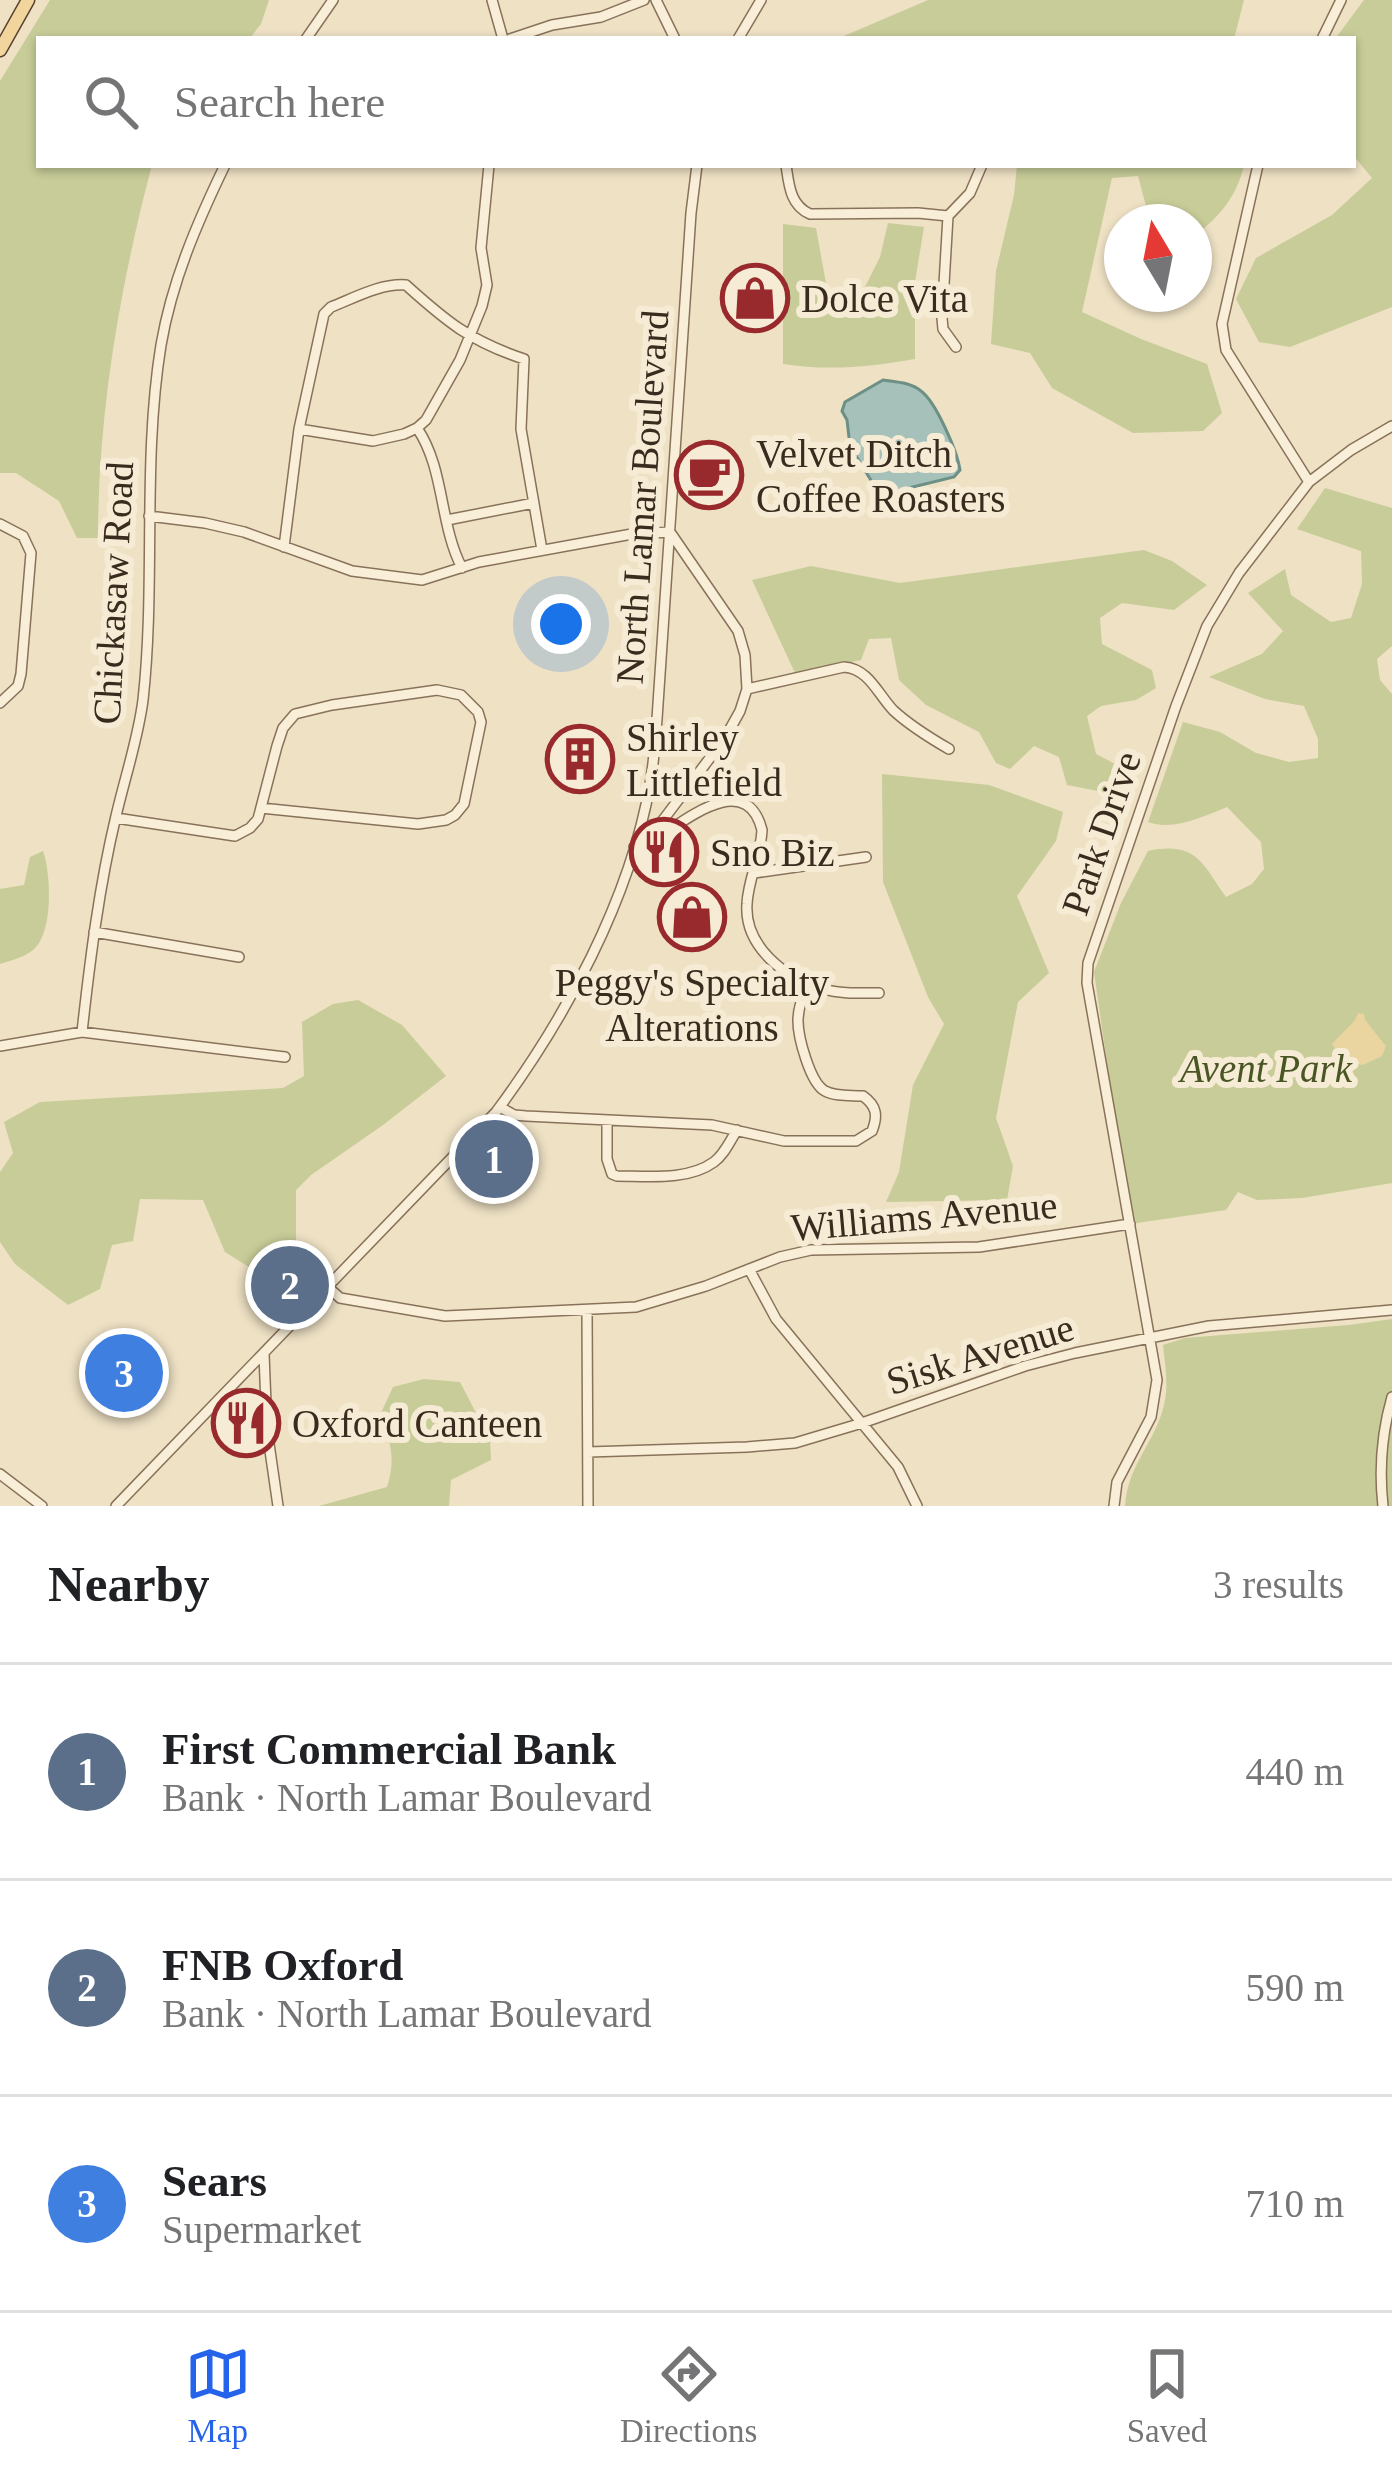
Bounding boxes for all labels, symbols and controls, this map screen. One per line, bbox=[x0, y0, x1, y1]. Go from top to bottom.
search box bbox=[36, 36, 1356, 168]
icon: search bbox=[78, 69, 144, 135]
text: Search here bbox=[174, 77, 385, 127]
north arrow bbox=[1104, 204, 1212, 312]
shop icon: Dolce Vita bbox=[720, 263, 790, 333]
place label: Dolce Vita bbox=[801, 277, 968, 320]
street label: North Lamar Boulevard bbox=[607, 308, 677, 685]
place label: Velvet Ditch Coffee Roasters bbox=[756, 432, 1005, 520]
cafe icon: Velvet Ditch Coffee Roasters bbox=[674, 440, 744, 510]
street label: Chickasaw Road bbox=[85, 460, 141, 726]
your location bbox=[531, 594, 591, 654]
place label: Shirley Littlefield bbox=[626, 716, 782, 804]
building icon: Shirley Littlefield bbox=[545, 724, 615, 794]
street label: Park Drive bbox=[1053, 746, 1149, 920]
restaurant icon: Sno Biz bbox=[629, 817, 699, 887]
place label: Sno Biz bbox=[710, 831, 835, 874]
shop icon: Peggy's Specialty Alterations bbox=[657, 882, 727, 952]
place label: Peggy's Specialty Alterations bbox=[555, 961, 830, 1049]
park label: Avent Park bbox=[1177, 1047, 1353, 1090]
pin: 1 bbox=[455, 1114, 533, 1204]
street label: Williams Avenue bbox=[789, 1183, 1059, 1249]
pin: 2 bbox=[251, 1240, 329, 1330]
street label: Sisk Avenue bbox=[881, 1305, 1079, 1403]
pin: 3 bbox=[85, 1328, 163, 1418]
restaurant icon: Oxford Canteen bbox=[211, 1388, 281, 1458]
place label: Oxford Canteen bbox=[292, 1402, 542, 1445]
text: Nearby bbox=[48, 1556, 209, 1612]
text: 3 results bbox=[1213, 1563, 1344, 1606]
text: First Commercial Bank bbox=[162, 1724, 616, 1774]
text: 1 bbox=[77, 1750, 97, 1793]
text: 440 m bbox=[1245, 1750, 1344, 1793]
text: Bank · North Lamar Boulevard bbox=[162, 1776, 652, 1819]
text: FNB Oxford bbox=[162, 1940, 403, 1990]
text: 2 bbox=[77, 1966, 97, 2009]
text: 590 m bbox=[1245, 1966, 1344, 2009]
text: Bank · North Lamar Boulevard bbox=[162, 1992, 652, 2035]
text: Sears bbox=[162, 2156, 267, 2206]
text: 3 bbox=[77, 2182, 97, 2225]
text: 710 m bbox=[1245, 2182, 1344, 2225]
text: Supermarket bbox=[162, 2208, 361, 2251]
tab: Map bbox=[185, 2341, 251, 2450]
tab: Directions bbox=[620, 2341, 757, 2450]
tab: Saved bbox=[1127, 2341, 1207, 2450]

